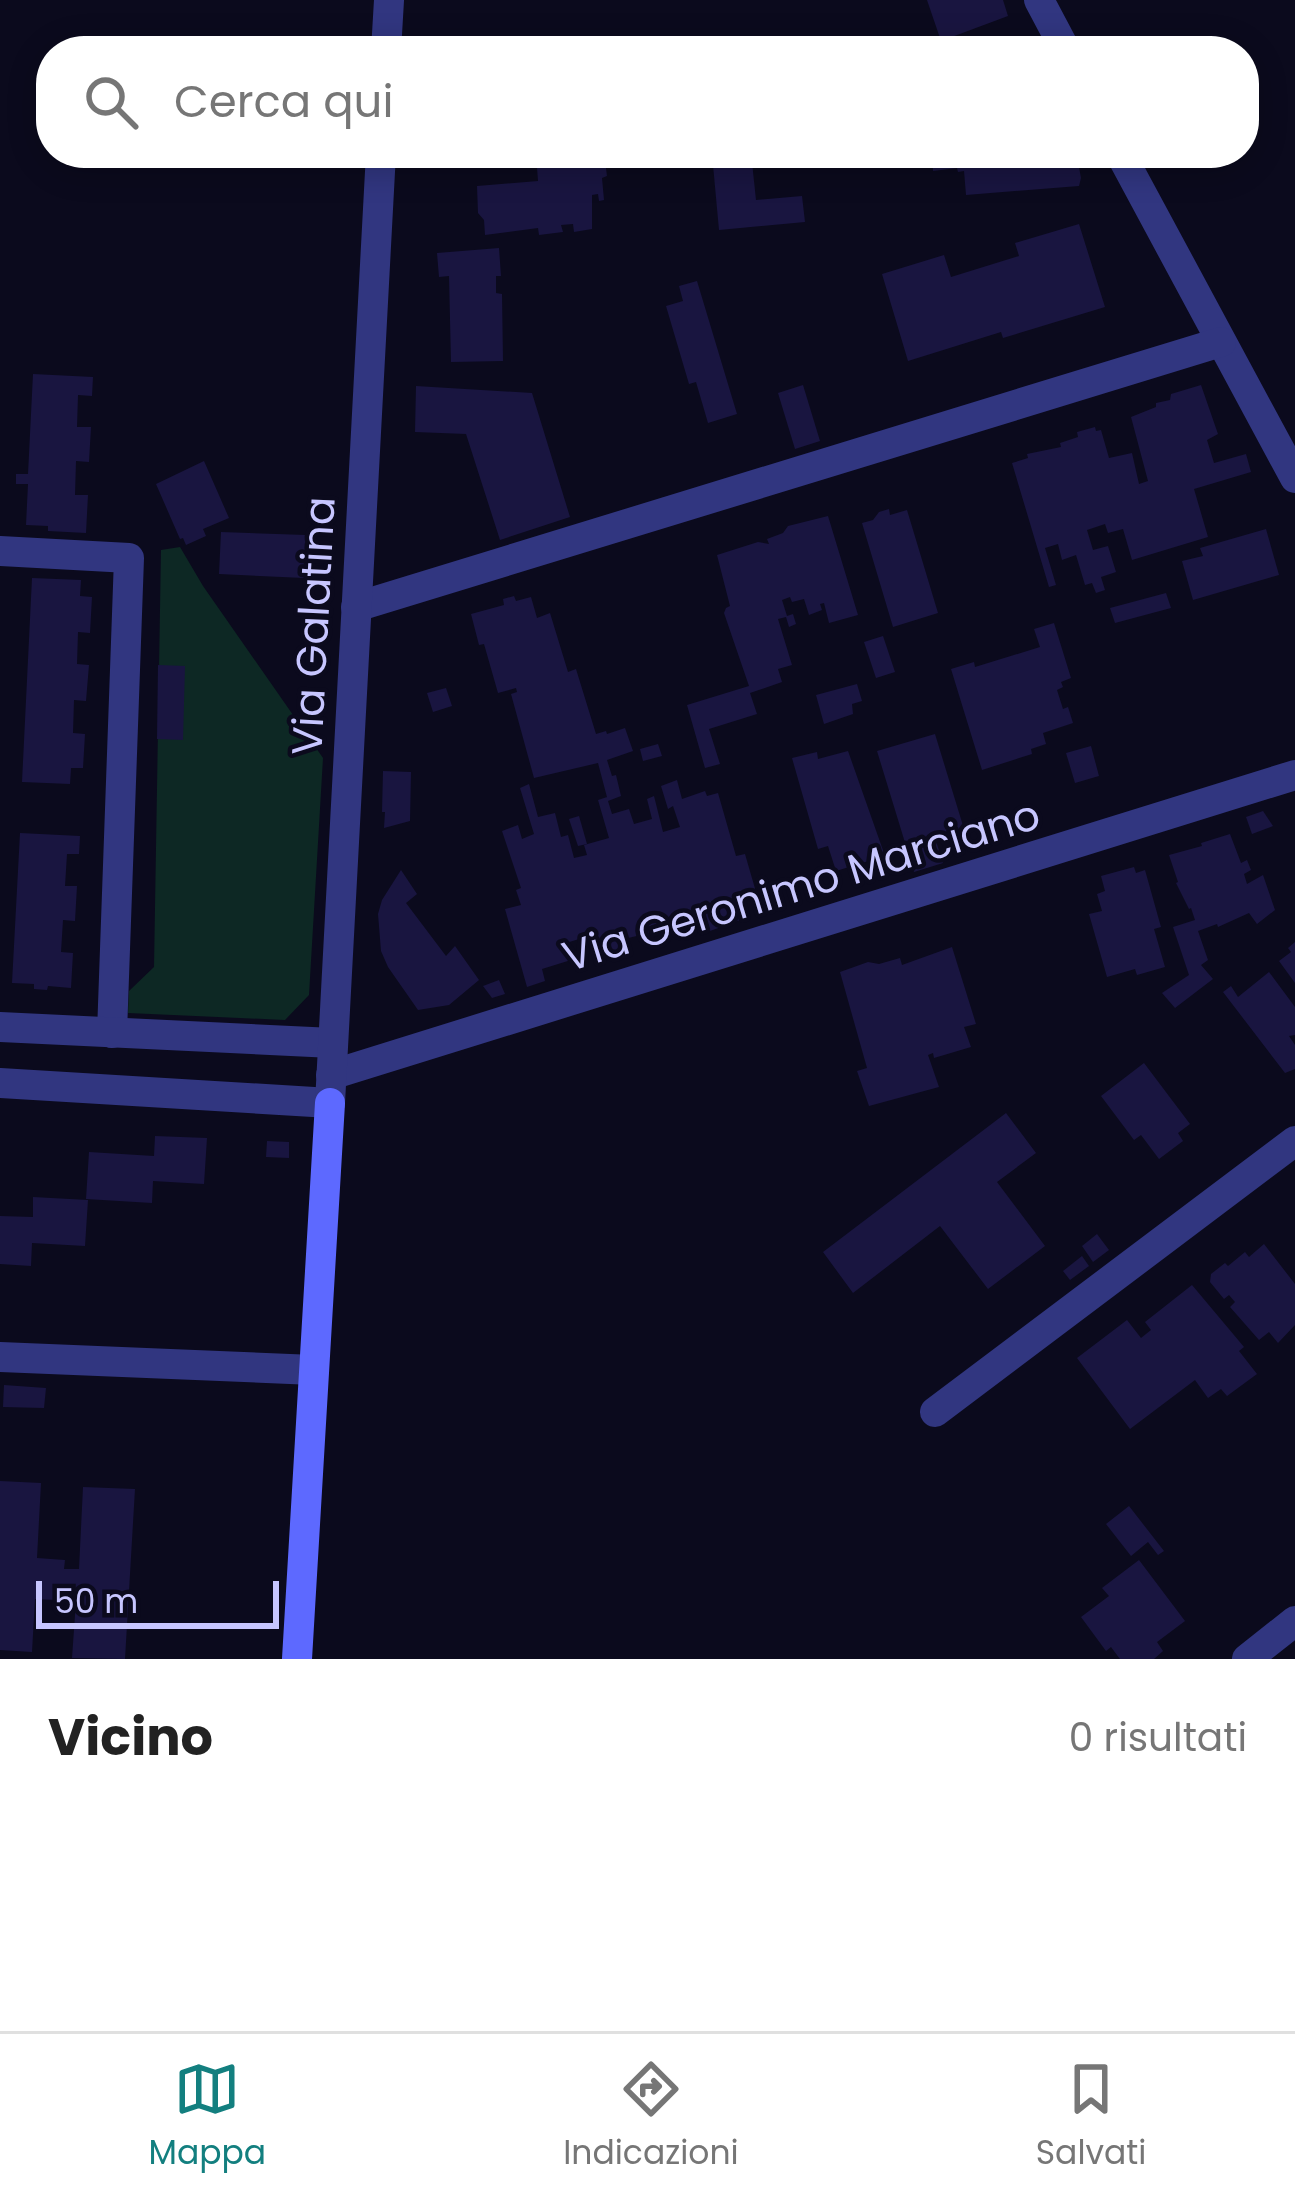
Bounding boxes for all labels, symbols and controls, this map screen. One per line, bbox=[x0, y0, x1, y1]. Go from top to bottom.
search box bbox=[36, 36, 1259, 168]
icon: search bbox=[78, 69, 144, 135]
text: Cerca qui bbox=[174, 70, 393, 133]
street label: Via Galatina bbox=[277, 495, 350, 757]
street label: Via Geronimo Marciano bbox=[555, 785, 1047, 986]
scale bar bbox=[36, 1575, 279, 1628]
text: 50 m bbox=[54, 1578, 138, 1625]
text: Vicino bbox=[48, 1701, 213, 1773]
text: 0 risultati bbox=[1069, 1710, 1247, 1765]
tab: Mappa bbox=[149, 2056, 266, 2178]
tab: Indicazioni bbox=[563, 2056, 739, 2178]
tab: Salvati bbox=[1036, 2056, 1146, 2178]

